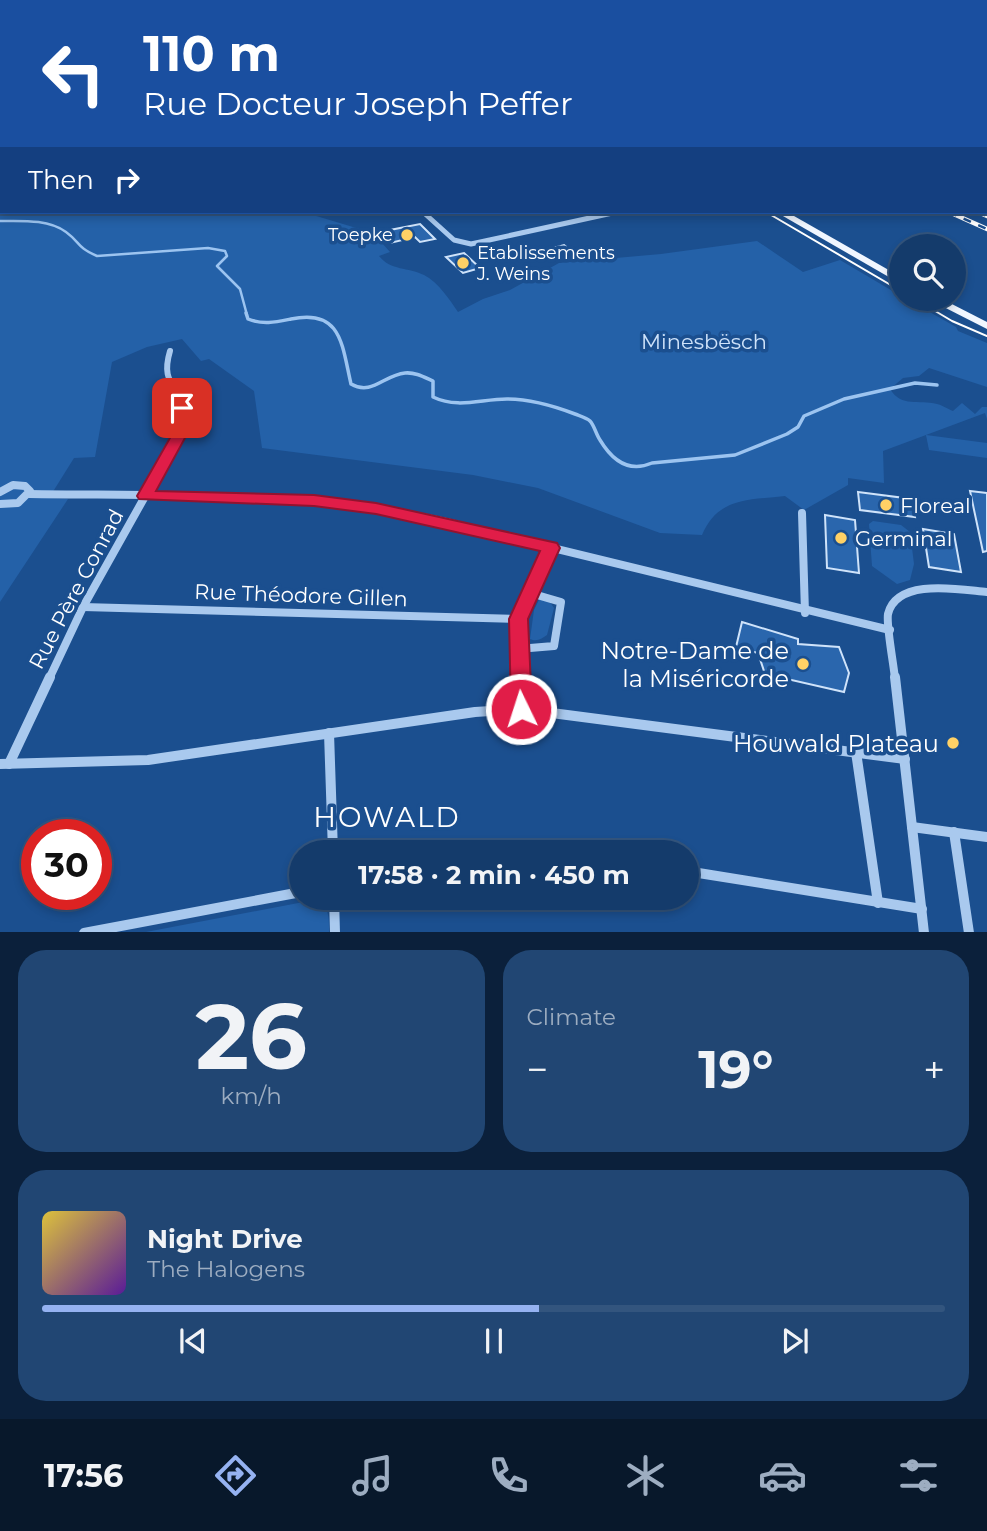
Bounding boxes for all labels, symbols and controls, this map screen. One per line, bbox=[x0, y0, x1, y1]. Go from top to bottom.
text: 110 m bbox=[143, 24, 280, 83]
icon: left bbox=[28, 28, 119, 119]
text: Rue Docteur Joseph Peffer bbox=[143, 84, 573, 123]
icon: right bbox=[108, 161, 146, 199]
text: Then bbox=[28, 164, 94, 196]
place label: Toepke bbox=[328, 224, 393, 246]
marker: Toepke bbox=[399, 227, 415, 243]
map controls bbox=[889, 234, 966, 311]
button: search bbox=[889, 234, 966, 311]
place label: Etablissements J. Weins bbox=[476, 242, 615, 285]
marker: Etablissements J. Weins bbox=[455, 255, 471, 271]
park label: Minesbësch bbox=[641, 329, 767, 354]
pin bbox=[152, 378, 212, 438]
icon: arrive bbox=[163, 389, 201, 427]
place label: Floreal bbox=[900, 493, 971, 518]
marker: Floreal bbox=[878, 497, 894, 513]
street label: Rue Père Conrad bbox=[23, 505, 129, 673]
place label: Germinal bbox=[855, 526, 952, 551]
marker: Germinal bbox=[833, 530, 849, 546]
street label: Rue Théodore Gillen bbox=[194, 579, 408, 611]
place label: Notre-Dame de la Miséricorde bbox=[600, 636, 789, 693]
marker: Notre-Dame de la Miséricorde bbox=[795, 656, 811, 672]
position arrow bbox=[484, 672, 558, 746]
place label: Houwald Plateau bbox=[733, 729, 939, 758]
marker: Houwald Plateau bbox=[945, 735, 961, 751]
district label: HOWALD bbox=[313, 800, 461, 834]
speed limit sign: 30 bbox=[21, 819, 112, 910]
text: 17:58 · 2 min · 450 m bbox=[358, 859, 630, 891]
text: 26 bbox=[195, 981, 307, 1092]
text: Climate bbox=[527, 1003, 616, 1031]
text: 19° bbox=[698, 1038, 773, 1101]
text: − bbox=[527, 1046, 548, 1093]
text: + bbox=[923, 1046, 945, 1093]
text: km/h bbox=[221, 1082, 282, 1110]
text: Night Drive bbox=[147, 1223, 303, 1255]
text: The Halogens bbox=[147, 1255, 305, 1283]
icon: previous bbox=[174, 1322, 212, 1360]
icon: pause bbox=[475, 1322, 513, 1360]
icon: next bbox=[776, 1322, 814, 1360]
icon: directions bbox=[211, 1451, 260, 1500]
icon: music bbox=[348, 1451, 397, 1500]
icon: phone bbox=[484, 1451, 533, 1500]
icon: climate bbox=[621, 1451, 670, 1500]
icon: car bbox=[758, 1451, 807, 1500]
icon: filters bbox=[894, 1451, 943, 1500]
text: 17:56 bbox=[44, 1456, 123, 1495]

